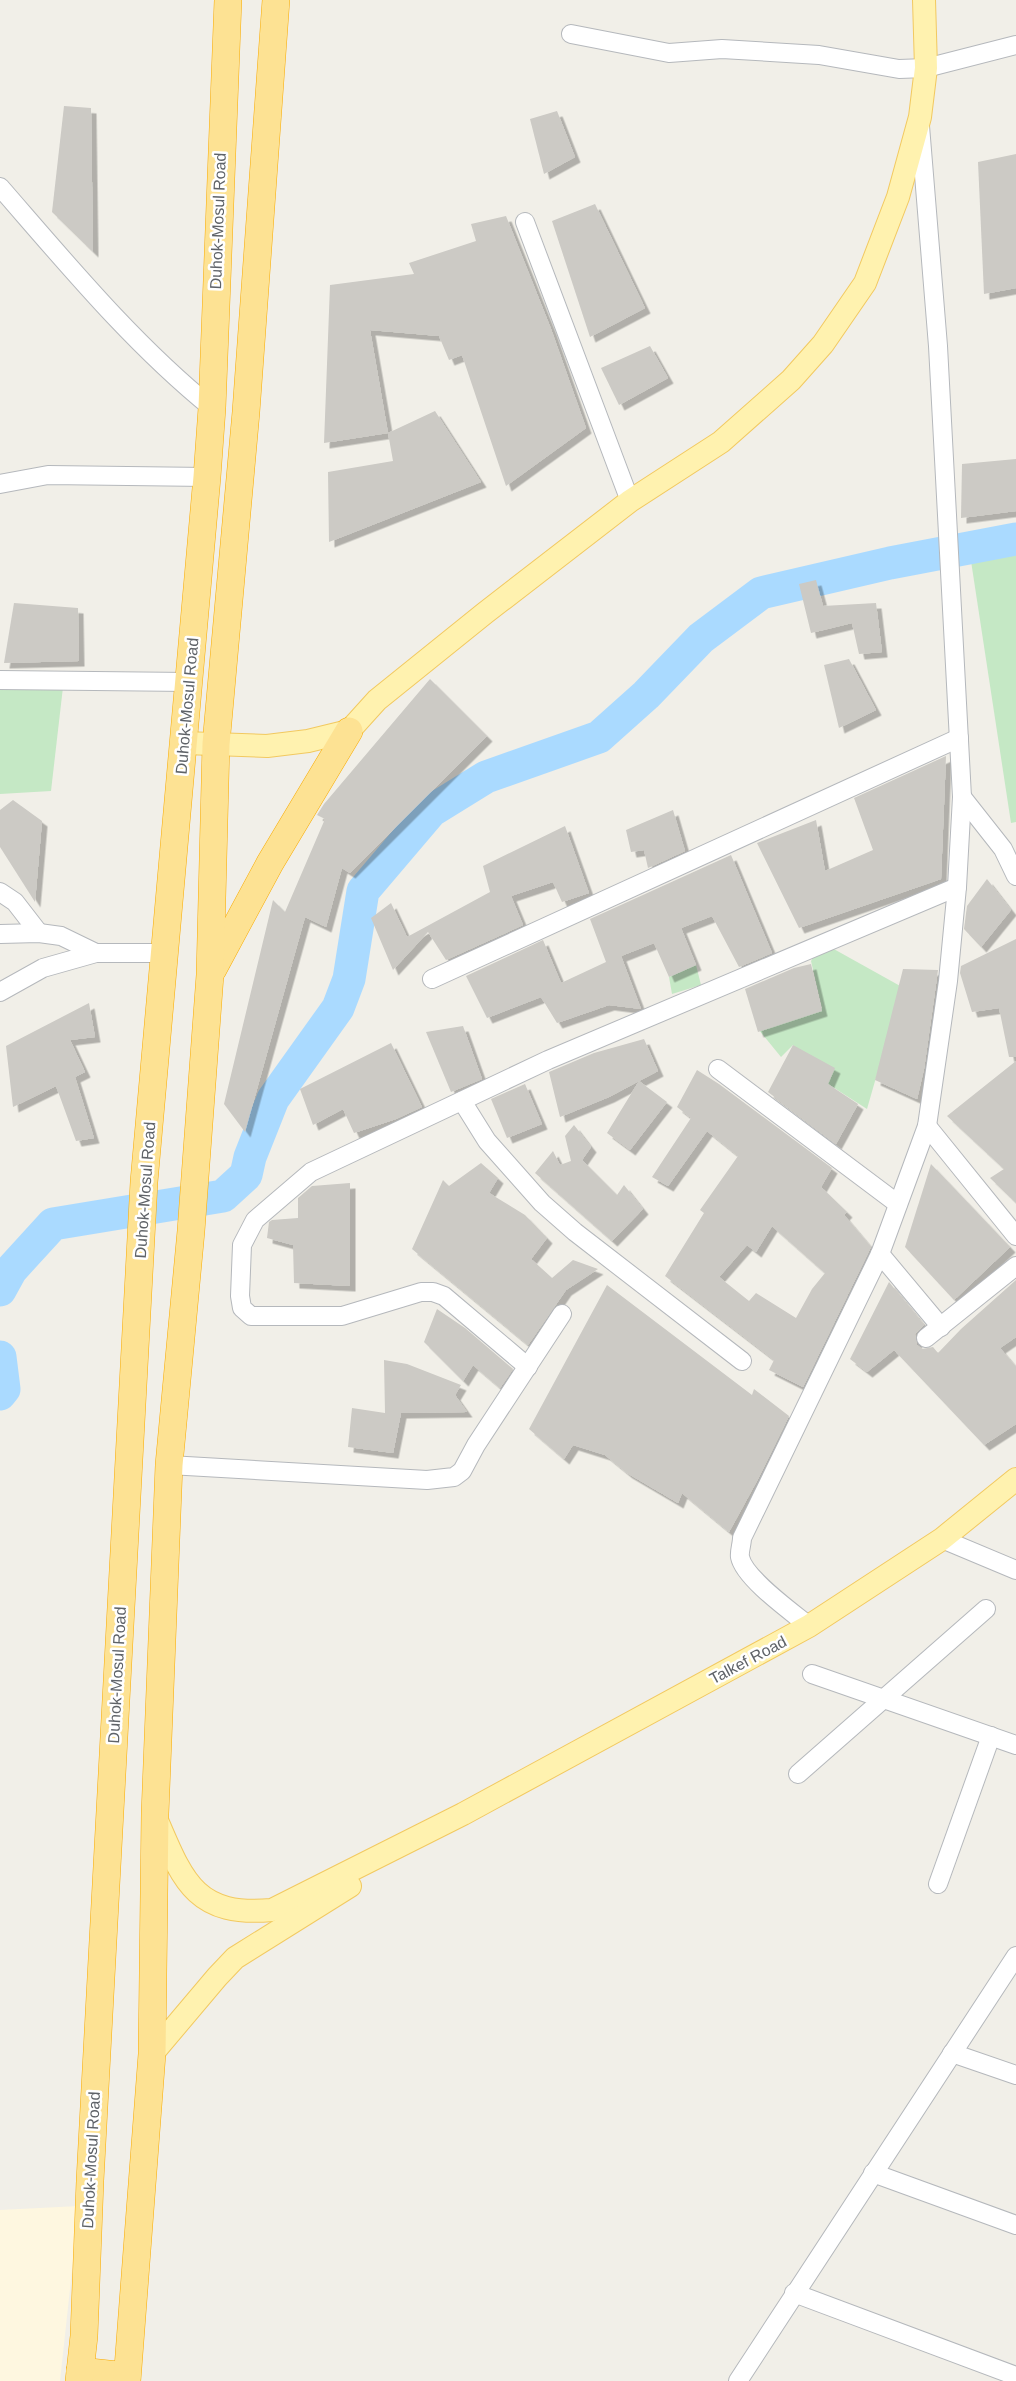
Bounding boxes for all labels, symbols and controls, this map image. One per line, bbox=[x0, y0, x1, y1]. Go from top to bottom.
street label: Duhok-Mosul Road bbox=[207, 152, 229, 290]
street label: Duhok-Mosul Road bbox=[173, 637, 201, 775]
street label: Duhok-Mosul Road bbox=[132, 1121, 158, 1259]
street label: Duhok-Mosul Road bbox=[105, 1606, 129, 1744]
street label: Talkef Road bbox=[707, 1633, 789, 1687]
street label: Duhok-Mosul Road bbox=[79, 2091, 103, 2229]

